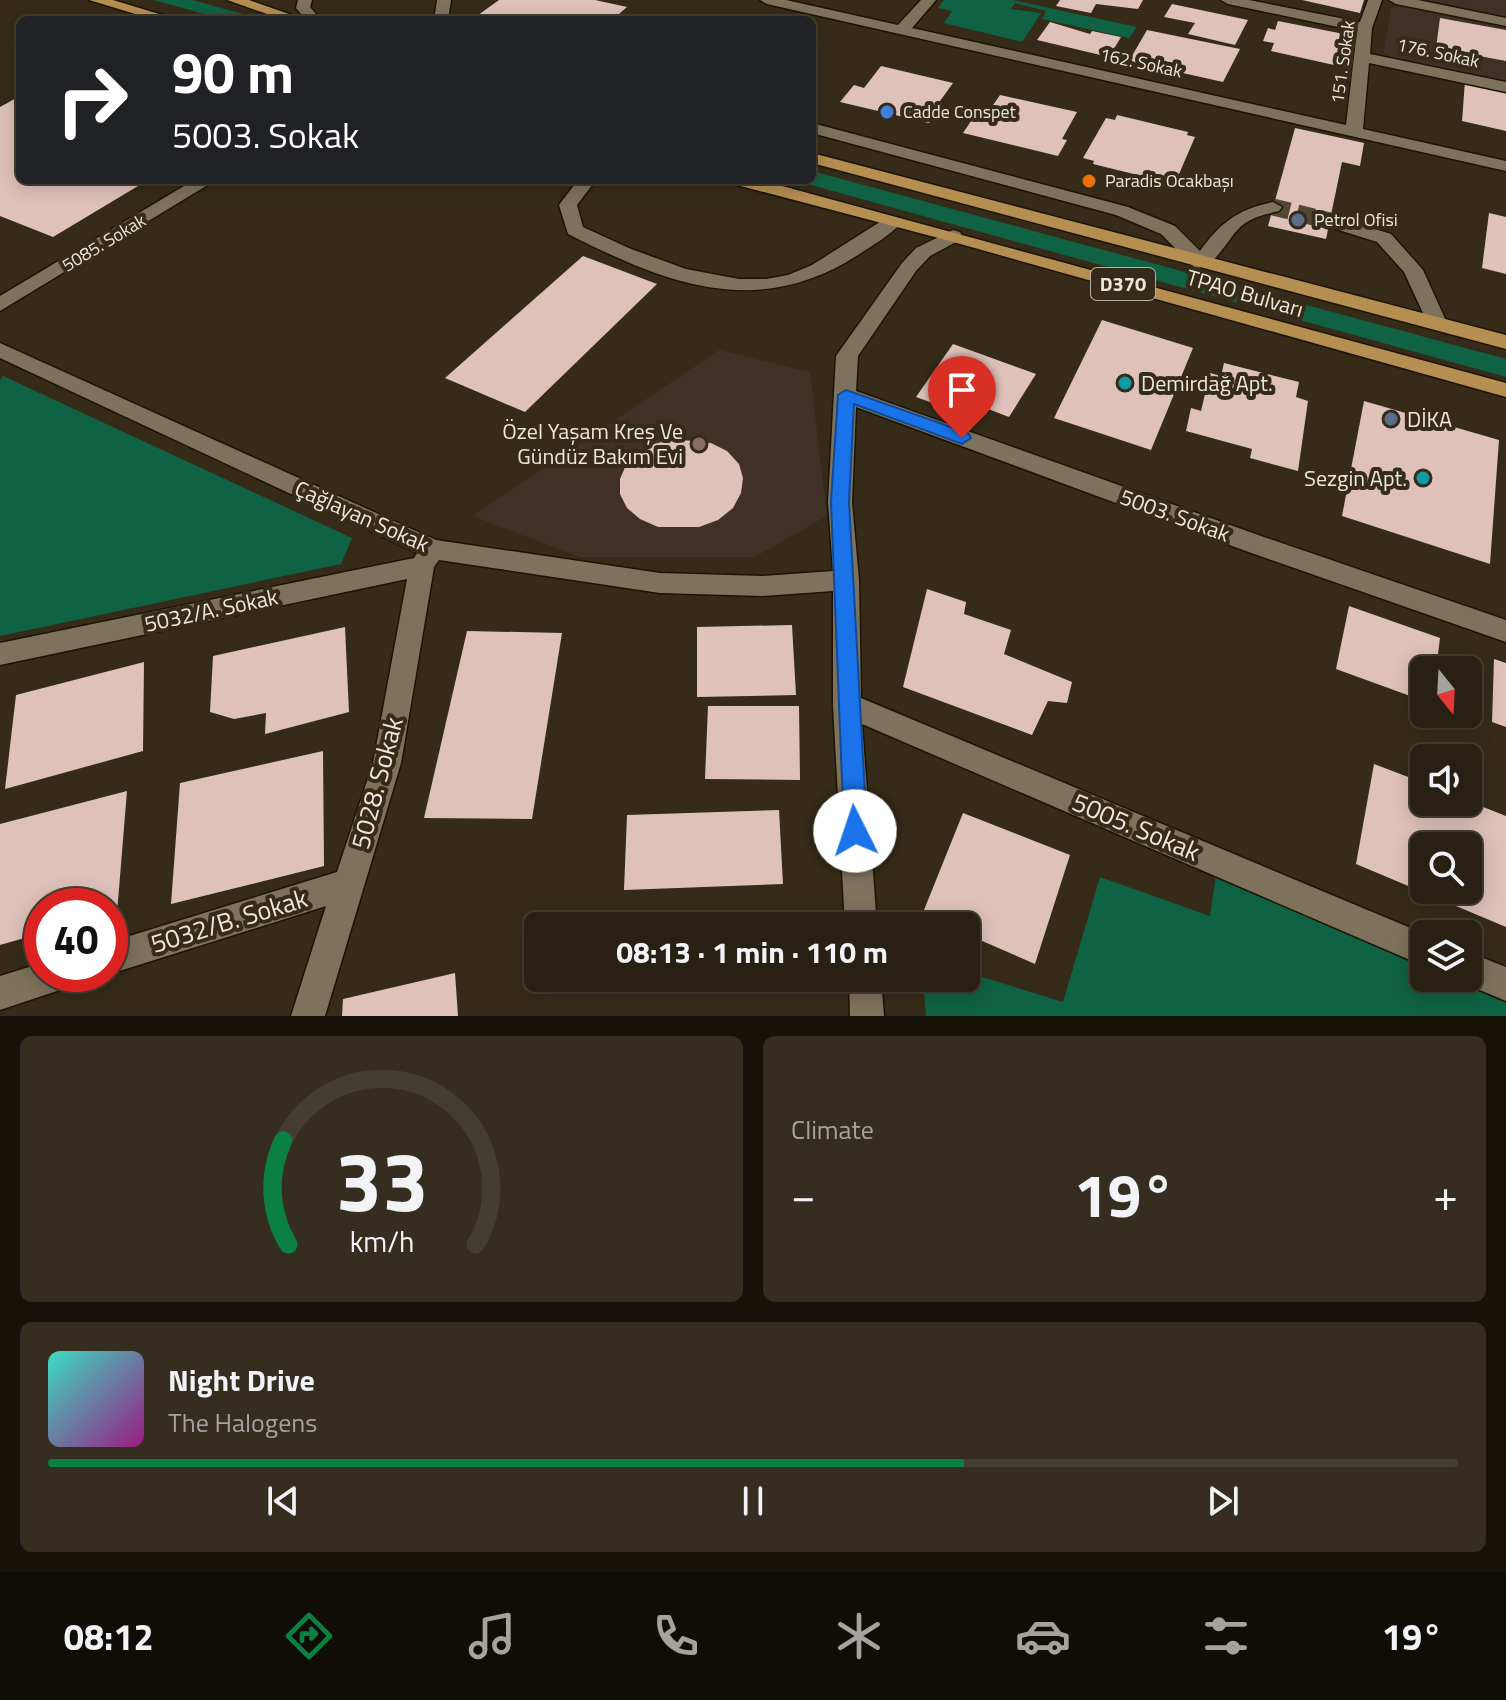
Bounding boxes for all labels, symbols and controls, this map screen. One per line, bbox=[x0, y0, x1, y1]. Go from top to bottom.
street label: 151. Sokak bbox=[1323, 18, 1362, 105]
text: 90 m bbox=[172, 30, 294, 115]
street label: 176. Sokak bbox=[1394, 31, 1482, 74]
street label: 162. Sokak bbox=[1097, 41, 1185, 84]
icon: right bbox=[40, 48, 144, 152]
place label: Cadde Conspet bbox=[903, 98, 1017, 125]
marker: Cadde Conspet bbox=[878, 103, 896, 121]
text: 5003. Sokak bbox=[172, 107, 359, 162]
place label: Paradis Ocakbaşı bbox=[1105, 167, 1234, 194]
marker: Paradis Ocakbaşı bbox=[1080, 172, 1098, 190]
place label: Petrol Ofisi bbox=[1314, 206, 1398, 233]
street label: 5085. Sokak bbox=[57, 207, 151, 278]
marker: Petrol Ofisi bbox=[1289, 211, 1307, 229]
street label: TPAO Bulvarı bbox=[1182, 260, 1308, 326]
road number: D370 bbox=[1091, 268, 1155, 300]
pin bbox=[928, 356, 996, 438]
place label: Demirdağ Apt. bbox=[1141, 366, 1273, 400]
icon: arrive bbox=[940, 368, 984, 412]
marker: Demirdağ Apt. bbox=[1116, 374, 1134, 392]
place label: DİKA bbox=[1407, 402, 1452, 436]
marker: DİKA bbox=[1382, 410, 1400, 428]
place label: Özel Yaşam Kreş Ve Gündüz Bakım Evi bbox=[502, 414, 683, 473]
marker: Özel Yaşam Kreş Ve Gündüz Bakım Evi bbox=[690, 435, 708, 453]
place label: Sezgin Apt. bbox=[1304, 461, 1407, 495]
marker: Sezgin Apt. bbox=[1414, 469, 1432, 487]
street label: Çağlayan Sokak bbox=[289, 471, 435, 561]
street label: 5003. Sokak bbox=[1115, 479, 1235, 551]
street label: 5032/A. Sokak bbox=[141, 579, 281, 641]
north arrow bbox=[1410, 656, 1482, 728]
map controls bbox=[1410, 656, 1482, 992]
street label: 5028. Sokak bbox=[340, 712, 413, 853]
button: sound bbox=[1410, 744, 1482, 816]
street label: 5005. Sokak bbox=[1066, 782, 1206, 871]
position arrow bbox=[813, 789, 897, 873]
button: search bbox=[1410, 832, 1482, 904]
street label: 5032/B. Sokak bbox=[146, 878, 312, 963]
speed limit sign: 40 bbox=[24, 888, 128, 992]
button: layers bbox=[1410, 920, 1482, 992]
text: 08:13 · 1 min · 110 m bbox=[616, 929, 888, 975]
text: Climate bbox=[791, 1110, 874, 1149]
text: 33 bbox=[335, 1117, 428, 1243]
text: 19° bbox=[1074, 1149, 1175, 1240]
text: − bbox=[791, 1161, 816, 1228]
text: + bbox=[1433, 1161, 1458, 1228]
text: km/h bbox=[349, 1220, 414, 1263]
text: Night Drive bbox=[168, 1357, 315, 1403]
text: The Halogens bbox=[168, 1403, 317, 1442]
icon: previous bbox=[261, 1479, 305, 1523]
icon: pause bbox=[731, 1479, 775, 1523]
icon: next bbox=[1201, 1479, 1245, 1523]
icon: directions bbox=[281, 1608, 337, 1664]
icon: music bbox=[464, 1608, 520, 1664]
icon: phone bbox=[648, 1608, 704, 1664]
icon: climate bbox=[831, 1608, 887, 1664]
icon: car bbox=[1015, 1608, 1071, 1664]
icon: filters bbox=[1198, 1608, 1254, 1664]
text: 08:12 bbox=[64, 1609, 154, 1664]
text: 19° bbox=[1382, 1609, 1442, 1664]

